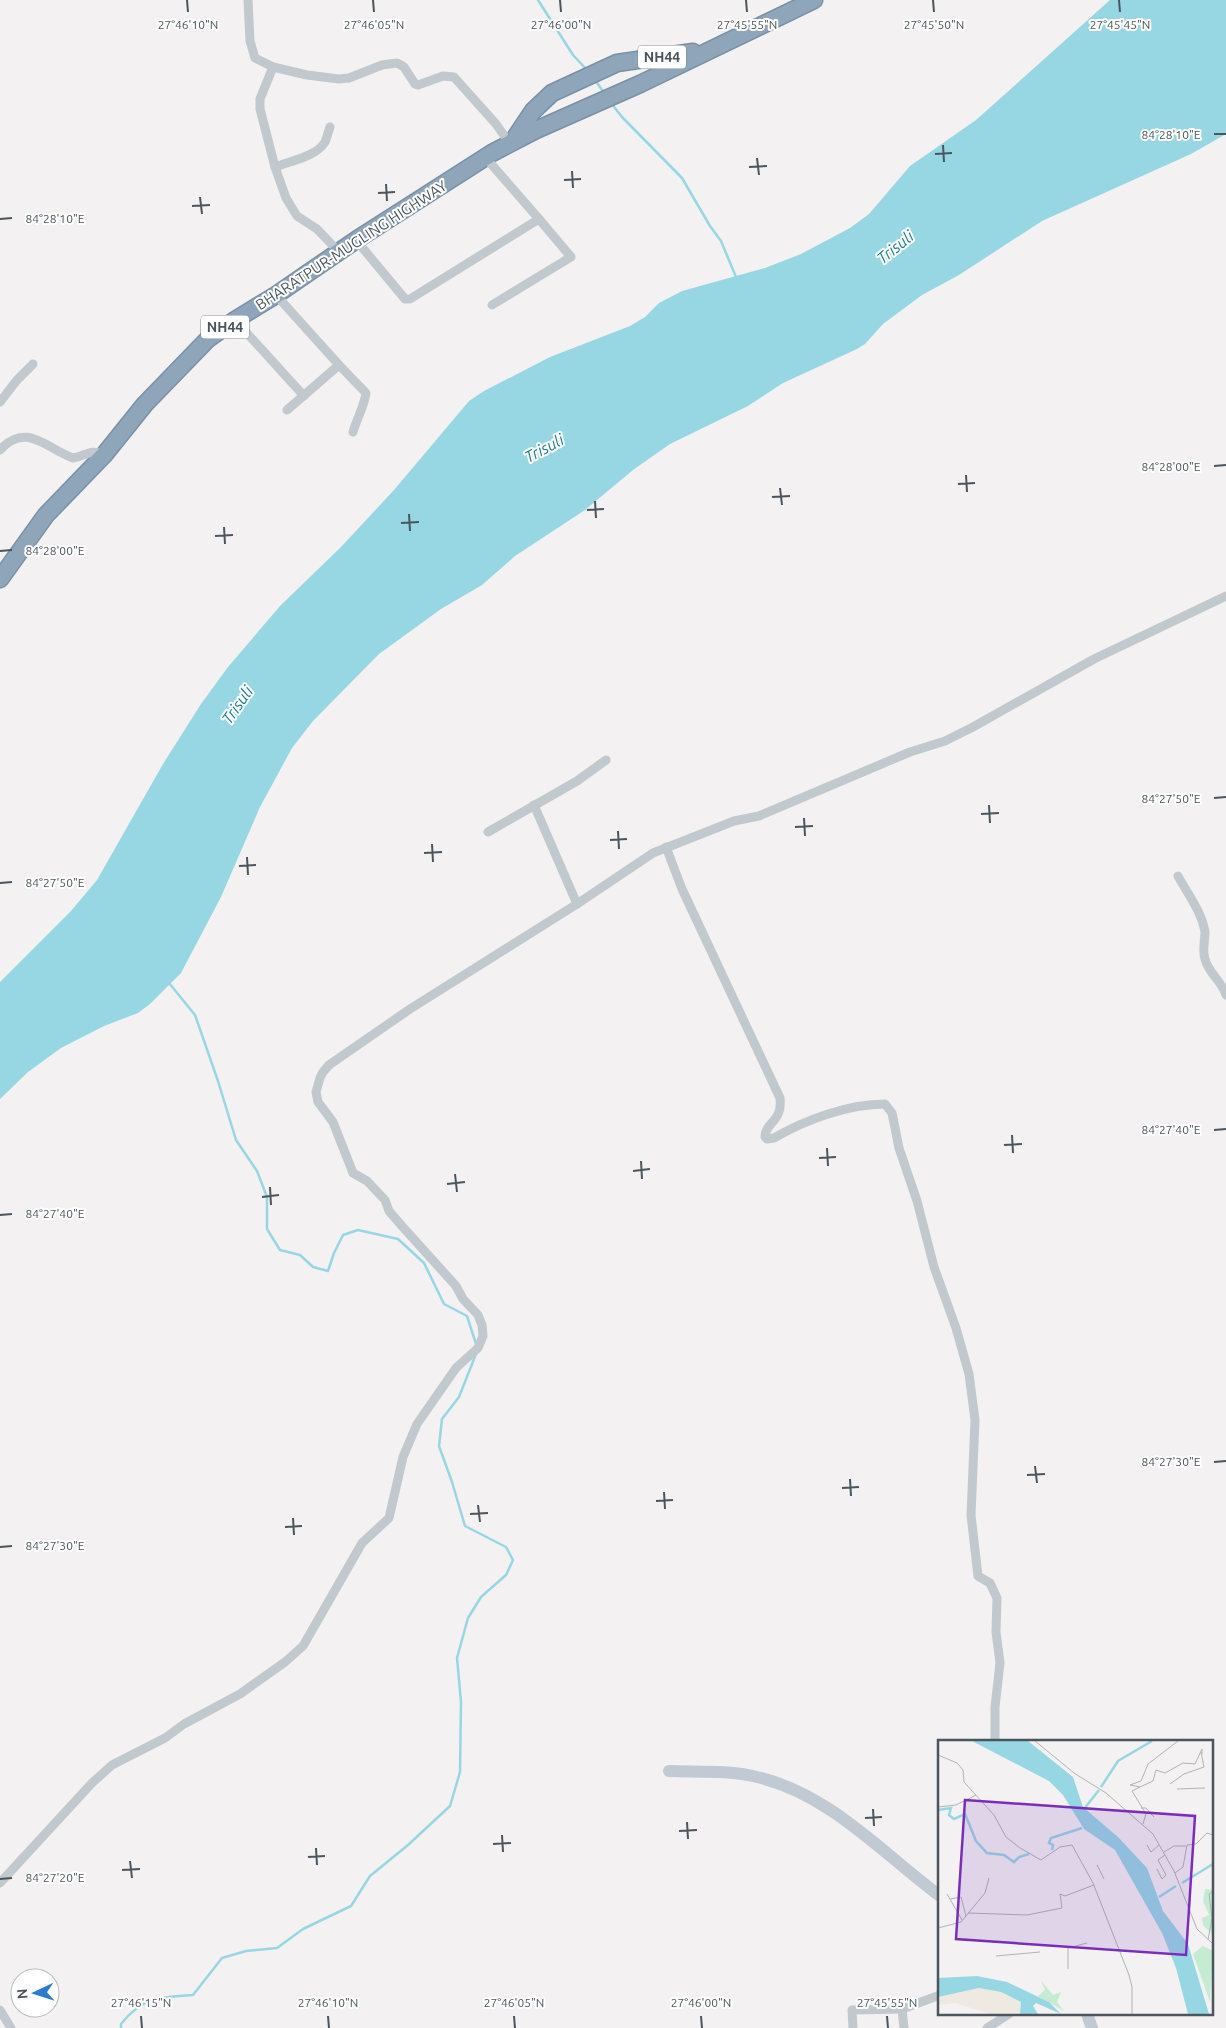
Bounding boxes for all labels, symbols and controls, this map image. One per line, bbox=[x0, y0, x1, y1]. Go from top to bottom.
text: 27°46'10"N bbox=[158, 18, 218, 31]
text: 27°46'05"N bbox=[344, 18, 404, 31]
text: 27°46'00"N bbox=[531, 18, 591, 31]
text: 27°45'55"N bbox=[717, 18, 777, 31]
text: 27°45'50"N bbox=[904, 18, 964, 31]
text: 27°45'45"N bbox=[1090, 18, 1150, 31]
road number: NH44 bbox=[638, 46, 686, 68]
text: 84°28'10"E bbox=[1142, 128, 1201, 141]
street label: BHARATPUR-MUGLING HIGHWAY bbox=[252, 177, 450, 313]
text: 84°28'10"E bbox=[26, 212, 85, 225]
water label: Trisuli bbox=[873, 226, 918, 267]
road number: NH44 bbox=[201, 316, 249, 338]
water label: Trisuli bbox=[521, 430, 568, 466]
text: 84°28'00"E bbox=[1142, 460, 1201, 473]
text: 84°28'00"E bbox=[26, 544, 85, 557]
water label: Trisuli bbox=[218, 682, 257, 727]
text: 84°27'50"E bbox=[1142, 792, 1201, 805]
text: 84°27'50"E bbox=[26, 876, 85, 889]
text: 84°27'40"E bbox=[1142, 1123, 1201, 1136]
text: 84°27'40"E bbox=[26, 1207, 85, 1220]
text: 84°27'30"E bbox=[1142, 1455, 1201, 1468]
text: 84°27'30"E bbox=[26, 1539, 85, 1552]
inset map bbox=[938, 1740, 1214, 2016]
text: 84°27'20"E bbox=[26, 1871, 85, 1884]
north arrow bbox=[10, 1968, 60, 2018]
text: N bbox=[14, 1988, 30, 2000]
text: 27°46'15"N bbox=[111, 1996, 171, 2009]
text: 27°46'10"N bbox=[298, 1996, 358, 2009]
text: 27°46'05"N bbox=[484, 1996, 544, 2009]
text: 27°46'00"N bbox=[671, 1996, 731, 2009]
text: 27°45'55"N bbox=[857, 1996, 917, 2009]

